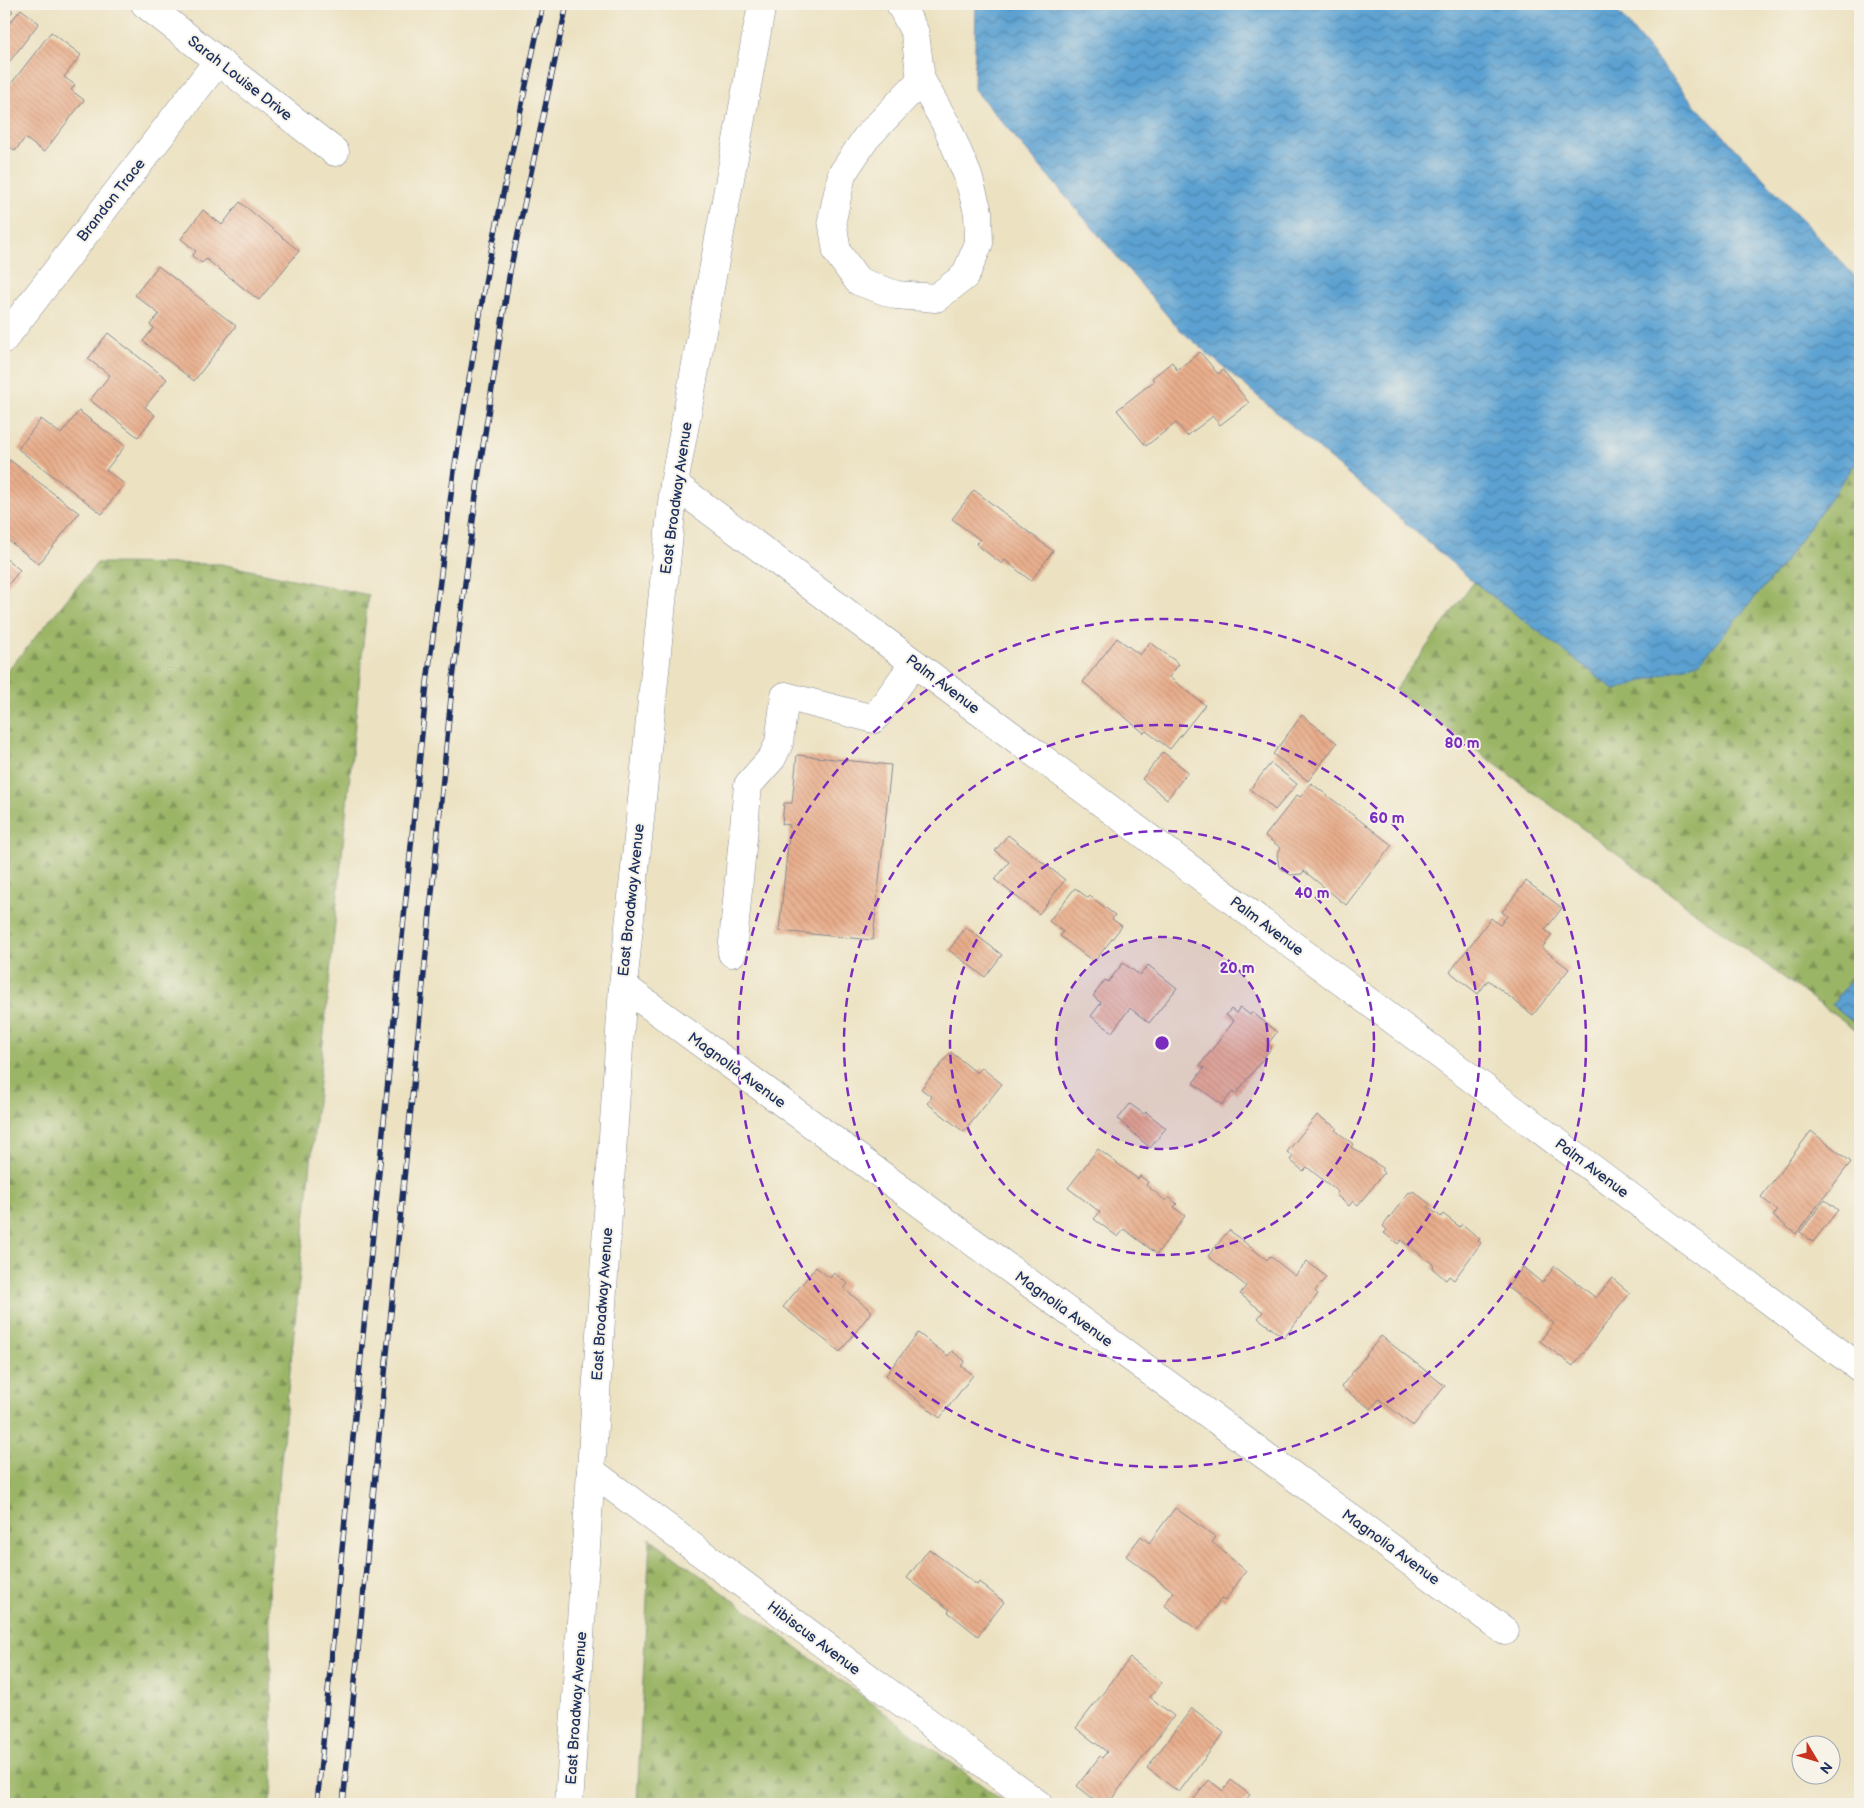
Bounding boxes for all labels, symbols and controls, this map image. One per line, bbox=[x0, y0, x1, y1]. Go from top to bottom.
street label: Sarah Louise Drive bbox=[184, 32, 296, 125]
street label: Brandon Trace bbox=[73, 155, 150, 246]
street label: East Broadway Avenue bbox=[656, 421, 697, 575]
street label: Palm Avenue bbox=[902, 650, 983, 718]
text: 80 m bbox=[1444, 734, 1480, 753]
text: 60 m bbox=[1369, 809, 1405, 828]
street label: East Broadway Avenue bbox=[614, 823, 649, 977]
text: 40 m bbox=[1294, 884, 1330, 903]
street label: Palm Avenue bbox=[1226, 892, 1307, 960]
text: 20 m bbox=[1220, 959, 1255, 978]
street label: Magnolia Avenue bbox=[684, 1028, 790, 1112]
centre of rings bbox=[1153, 1034, 1171, 1052]
street label: Palm Avenue bbox=[1551, 1134, 1632, 1202]
street label: East Broadway Avenue bbox=[588, 1227, 617, 1381]
street label: Magnolia Avenue bbox=[1011, 1267, 1117, 1351]
street label: Magnolia Avenue bbox=[1338, 1505, 1444, 1589]
street label: Hibiscus Avenue bbox=[763, 1597, 864, 1680]
street label: East Broadway Avenue bbox=[562, 1631, 591, 1785]
north arrow bbox=[1792, 1736, 1842, 1786]
text: N bbox=[1816, 1758, 1836, 1777]

